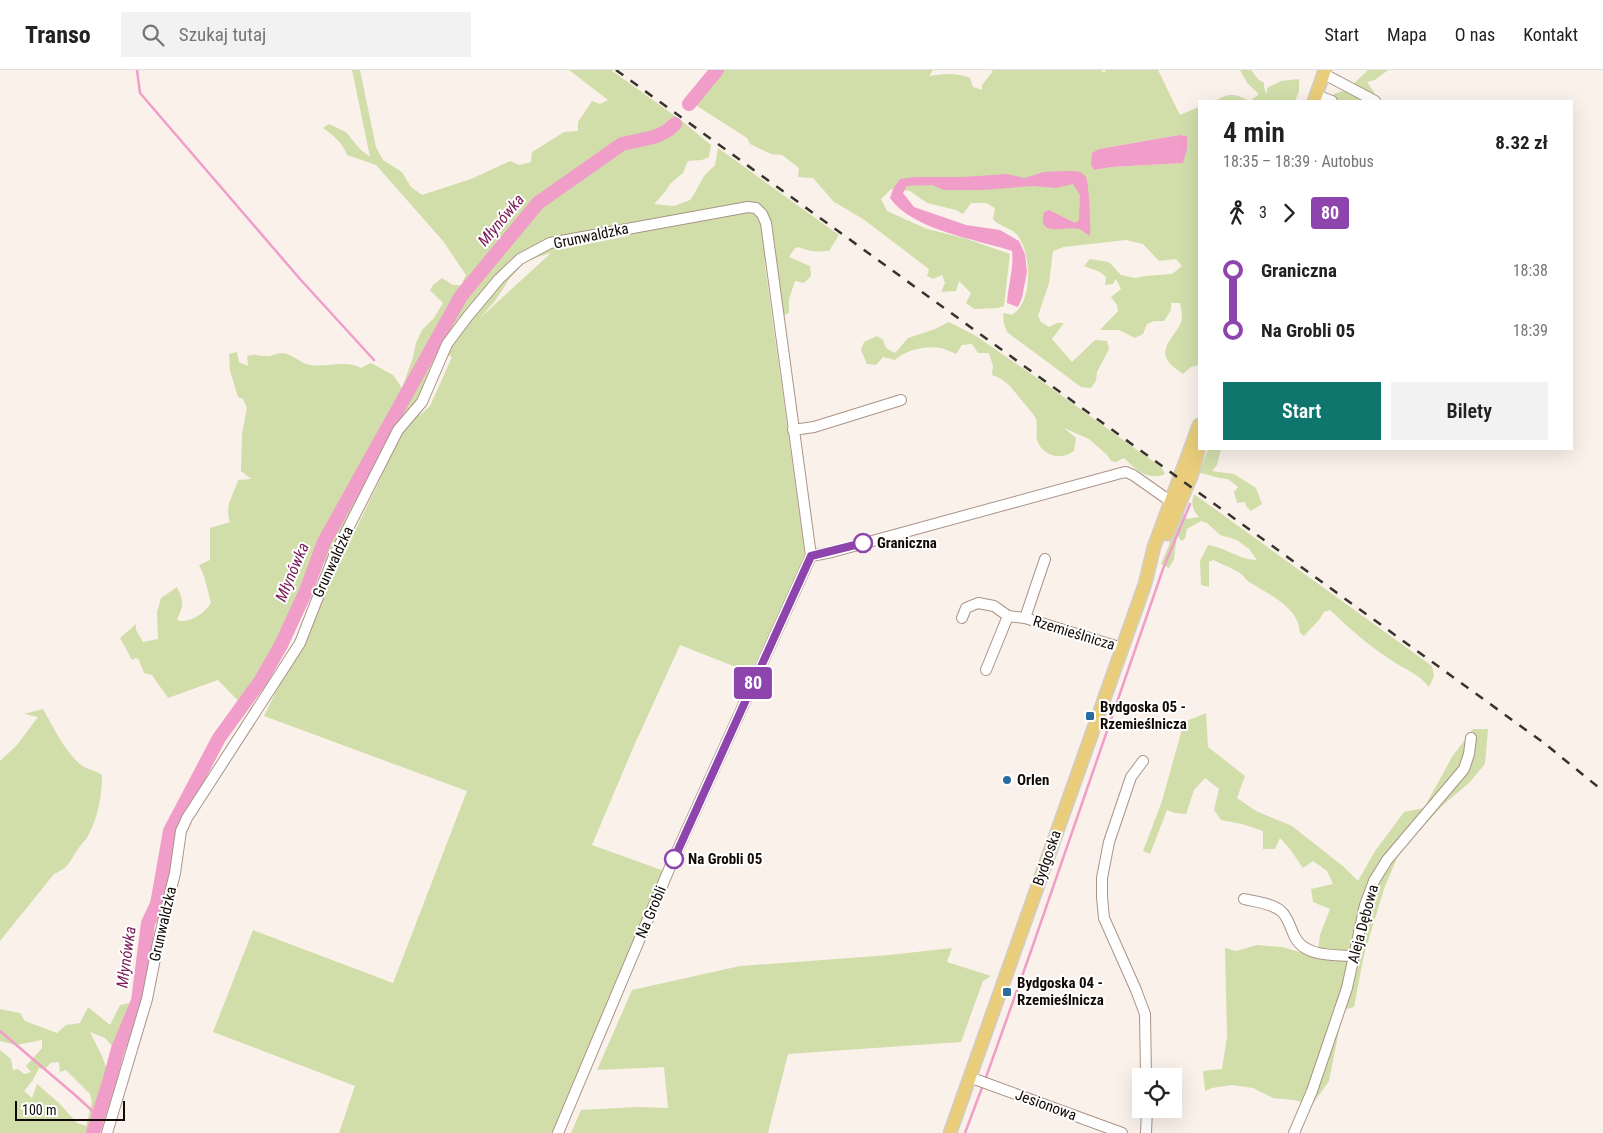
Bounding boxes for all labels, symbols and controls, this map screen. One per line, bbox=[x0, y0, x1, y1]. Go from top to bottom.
search box bbox=[121, 12, 471, 57]
text: Transo bbox=[25, 21, 91, 49]
icon: search bbox=[139, 21, 167, 49]
text: Szukaj tutaj bbox=[179, 23, 266, 46]
text: Start bbox=[1325, 24, 1359, 45]
text: Mapa bbox=[1387, 24, 1427, 45]
text: O nas bbox=[1455, 24, 1495, 45]
text: Kontakt bbox=[1523, 24, 1578, 45]
text: 4 min bbox=[1223, 116, 1285, 149]
text: 8.32 zł bbox=[1495, 131, 1548, 154]
text: 18:35 – 18:39 · Autobus bbox=[1223, 152, 1374, 171]
water label: Młynówka bbox=[474, 190, 528, 250]
icon: walk bbox=[1223, 199, 1251, 227]
icon: forward bbox=[1275, 199, 1303, 227]
text: 80 bbox=[1321, 202, 1339, 223]
text: 3 bbox=[1259, 203, 1267, 222]
street label: Grunwaldzka bbox=[552, 219, 630, 253]
text: Graniczna bbox=[1261, 259, 1337, 282]
text: 18:38 bbox=[1513, 261, 1548, 280]
text: Na Grobli 05 bbox=[1261, 319, 1355, 342]
text: 18:39 bbox=[1513, 321, 1548, 340]
button: Start bbox=[1223, 382, 1381, 440]
button: Bilety bbox=[1391, 382, 1548, 440]
street label: Grunwaldzka bbox=[309, 524, 357, 600]
marker: Graniczna bbox=[853, 533, 873, 553]
place label: Graniczna bbox=[877, 534, 937, 552]
water label: Młynówka bbox=[271, 540, 313, 604]
street label: Rzemieślnicza bbox=[1031, 612, 1117, 654]
line badge: 80 bbox=[730, 667, 776, 699]
text: 80 bbox=[744, 672, 762, 693]
place label: Bydgoska 05 - Rzemieślnicza bbox=[1100, 698, 1187, 733]
marker: Bydgoska 05 - Rzemieślnicza bbox=[1084, 710, 1096, 722]
place label: Orlen bbox=[1017, 771, 1049, 789]
marker: Orlen bbox=[1001, 774, 1013, 786]
street label: Bydgoska bbox=[1029, 828, 1065, 888]
marker: Na Grobli 05 bbox=[664, 849, 684, 869]
place label: Na Grobli 05 bbox=[688, 850, 762, 868]
street label: Na Grobli bbox=[632, 883, 670, 941]
street label: Aleja Dębowa bbox=[1344, 883, 1382, 965]
street label: Grunwaldzka bbox=[146, 885, 180, 963]
water label: Młynówka bbox=[112, 925, 140, 989]
place label: Bydgoska 04 - Rzemieślnicza bbox=[1017, 974, 1104, 1009]
marker: Bydgoska 04 - Rzemieślnicza bbox=[1001, 986, 1013, 998]
map controls bbox=[1132, 1068, 1182, 1118]
button: locate bbox=[1132, 1068, 1182, 1118]
street label: Jesionowa bbox=[1013, 1086, 1079, 1124]
scale bar bbox=[15, 1098, 125, 1121]
text: 100 m bbox=[22, 1102, 57, 1118]

